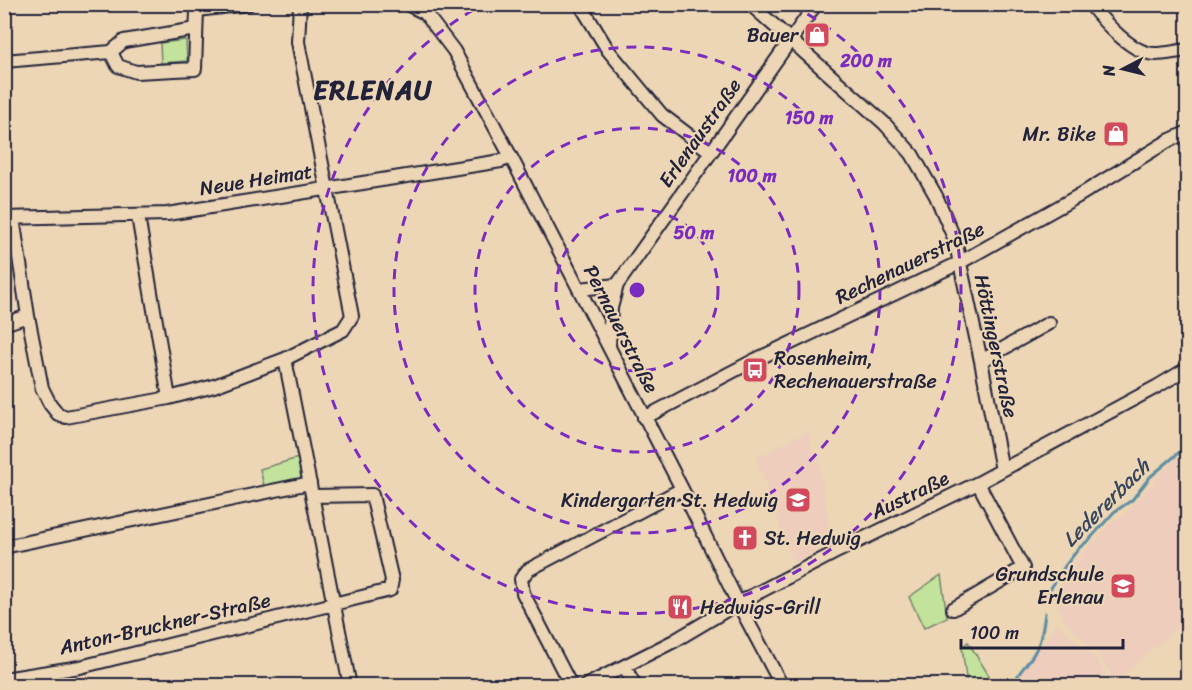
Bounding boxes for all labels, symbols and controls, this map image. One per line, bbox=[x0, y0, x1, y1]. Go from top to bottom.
place label: Bauer bbox=[747, 18, 800, 53]
shop icon: Bauer bbox=[802, 20, 832, 50]
north arrow bbox=[1093, 39, 1153, 99]
text: 200 m bbox=[839, 45, 892, 77]
text: N bbox=[1093, 63, 1124, 79]
district label: ERLENAU bbox=[313, 67, 433, 113]
street label: Erlenaustraße bbox=[649, 71, 751, 195]
text: 150 m bbox=[785, 102, 833, 134]
place label: Mr. Bike bbox=[1023, 117, 1096, 152]
shop icon: Mr. Bike bbox=[1101, 119, 1131, 149]
street label: Neue Heimat bbox=[197, 154, 315, 206]
text: 100 m bbox=[728, 160, 777, 192]
street label: Rechenauerstraße bbox=[829, 212, 991, 314]
text: 50 m bbox=[674, 217, 715, 249]
street label: Pernauerstraße bbox=[574, 259, 669, 400]
street label: Höttingerstraße bbox=[964, 271, 1028, 421]
centre of rings bbox=[627, 280, 647, 300]
place label: Rosenheim, Rechenauerstraße bbox=[774, 341, 937, 399]
bus stop icon: Rosenheim, Rechenauerstraße bbox=[740, 355, 770, 385]
water label: Ledererbach bbox=[1053, 448, 1161, 556]
street label: Austraße bbox=[864, 461, 955, 529]
place label: Kindergarten St. Hedwig bbox=[561, 483, 778, 518]
school or university icon: Kindergarten St. Hedwig bbox=[783, 485, 813, 515]
place label: St. Hedwig bbox=[764, 521, 861, 556]
church icon: St. Hedwig bbox=[730, 523, 760, 553]
place label: Grundschule Erlenau bbox=[996, 557, 1104, 615]
school or university icon: Grundschule Erlenau bbox=[1108, 571, 1138, 601]
street label: Anton-Bruckner-Straße bbox=[55, 583, 274, 666]
place label: Hedwigs-Grill bbox=[700, 590, 822, 625]
restaurant icon: Hedwigs-Grill bbox=[665, 592, 695, 622]
scale bar bbox=[961, 612, 1123, 650]
text: 100 m bbox=[970, 617, 1019, 649]

